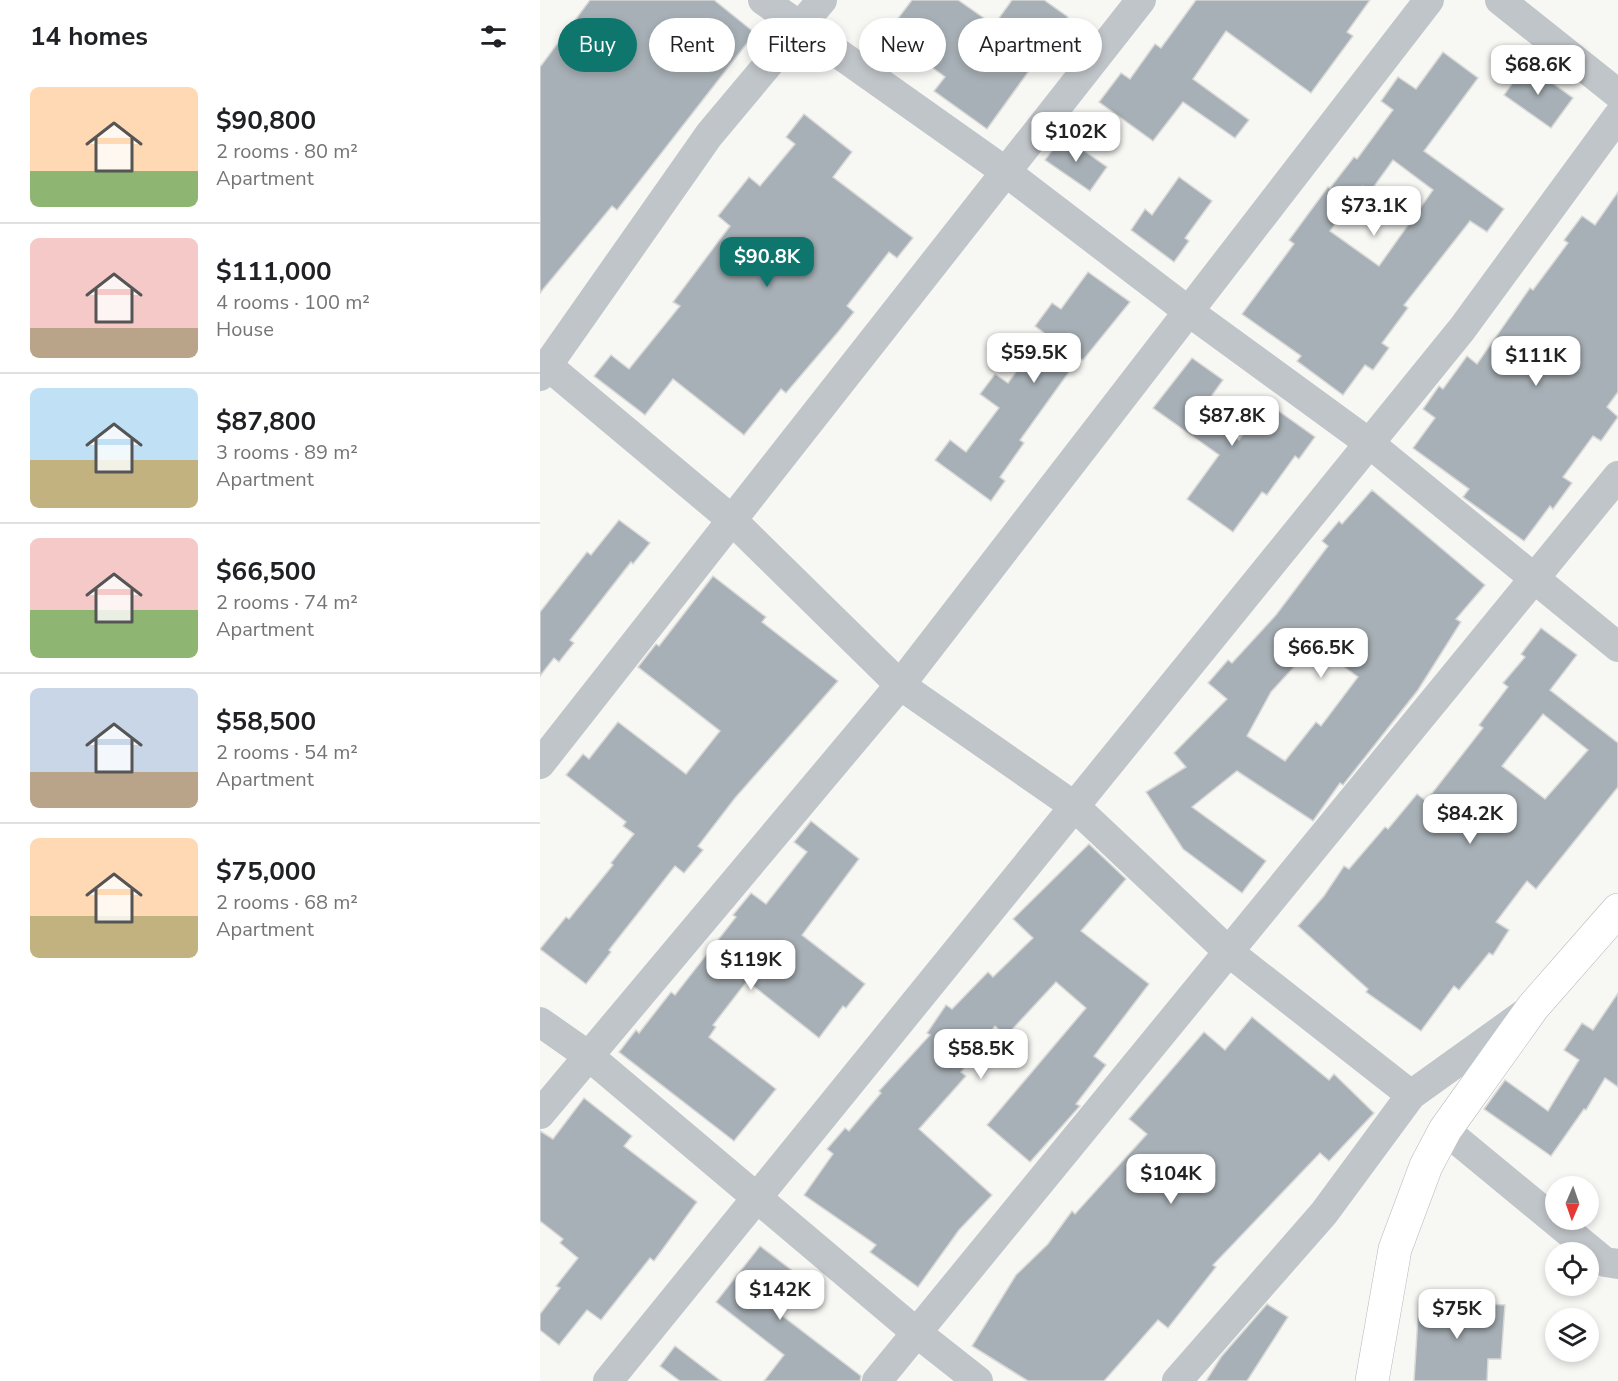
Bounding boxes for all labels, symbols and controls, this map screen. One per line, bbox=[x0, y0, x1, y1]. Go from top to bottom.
chip: Buy bbox=[558, 18, 637, 72]
chip: Rent bbox=[649, 18, 735, 72]
chip: Filters bbox=[747, 18, 847, 72]
chip: New bbox=[859, 18, 946, 72]
chip: Apartment bbox=[958, 18, 1102, 72]
text: 14 homes bbox=[30, 19, 148, 54]
icon: filters bbox=[477, 20, 510, 53]
pin: $68.6K bbox=[1489, 45, 1587, 96]
text: $68.6K bbox=[1505, 51, 1571, 78]
text: $90,800 bbox=[216, 103, 316, 138]
icon: home bbox=[78, 111, 150, 183]
pin: $102K bbox=[1034, 112, 1118, 163]
text: $102K bbox=[1045, 118, 1107, 145]
text: 2 rooms · 80 m² bbox=[216, 138, 358, 165]
text: Apartment bbox=[216, 165, 314, 192]
pin: $73.1K bbox=[1325, 186, 1423, 237]
text: $73.1K bbox=[1341, 192, 1407, 219]
pin: $90.8K bbox=[718, 237, 816, 288]
text: $90.8K bbox=[734, 243, 800, 270]
text: $111,000 bbox=[216, 254, 332, 289]
icon: home bbox=[78, 262, 150, 334]
text: 4 rooms · 100 m² bbox=[216, 289, 370, 316]
text: House bbox=[216, 316, 274, 343]
pin: $59.5K bbox=[985, 333, 1083, 384]
pin: $111K bbox=[1494, 336, 1578, 387]
text: $59.5K bbox=[1001, 339, 1067, 366]
text: $111K bbox=[1505, 342, 1567, 369]
pin: $87.8K bbox=[1183, 396, 1281, 447]
text: $87.8K bbox=[1199, 402, 1265, 429]
text: $87,800 bbox=[216, 404, 316, 439]
icon: home bbox=[78, 412, 150, 484]
text: 3 rooms · 89 m² bbox=[216, 439, 358, 466]
text: Apartment bbox=[216, 466, 314, 493]
text: $66,500 bbox=[216, 554, 316, 589]
icon: home bbox=[78, 562, 150, 634]
text: 2 rooms · 74 m² bbox=[216, 589, 358, 616]
text: Apartment bbox=[216, 616, 314, 643]
pin: $66.5K bbox=[1272, 628, 1370, 679]
text: $66.5K bbox=[1288, 634, 1354, 661]
text: $58,500 bbox=[216, 704, 316, 739]
icon: home bbox=[78, 712, 150, 784]
text: 2 rooms · 54 m² bbox=[216, 739, 358, 766]
text: Apartment bbox=[216, 766, 314, 793]
pin: $84.2K bbox=[1421, 794, 1519, 845]
text: $84.2K bbox=[1437, 800, 1503, 827]
text: $75,000 bbox=[216, 854, 316, 889]
icon: home bbox=[78, 862, 150, 934]
text: 2 rooms · 68 m² bbox=[216, 889, 358, 916]
text: Apartment bbox=[216, 916, 314, 943]
pin: $119K bbox=[709, 940, 793, 991]
text: $119K bbox=[720, 946, 782, 973]
pin: $58.5K bbox=[932, 1029, 1030, 1080]
text: $58.5K bbox=[948, 1035, 1014, 1062]
pin: $104K bbox=[1129, 1154, 1213, 1205]
text: $104K bbox=[1140, 1160, 1202, 1187]
north arrow bbox=[1545, 1176, 1599, 1230]
map controls bbox=[1545, 1176, 1599, 1362]
button: locate bbox=[1545, 1242, 1599, 1296]
pin: $142K bbox=[738, 1270, 822, 1321]
text: $142K bbox=[749, 1276, 811, 1303]
pin: $75K bbox=[1421, 1289, 1493, 1340]
text: $75K bbox=[1432, 1295, 1482, 1322]
button: layers bbox=[1545, 1308, 1599, 1362]

